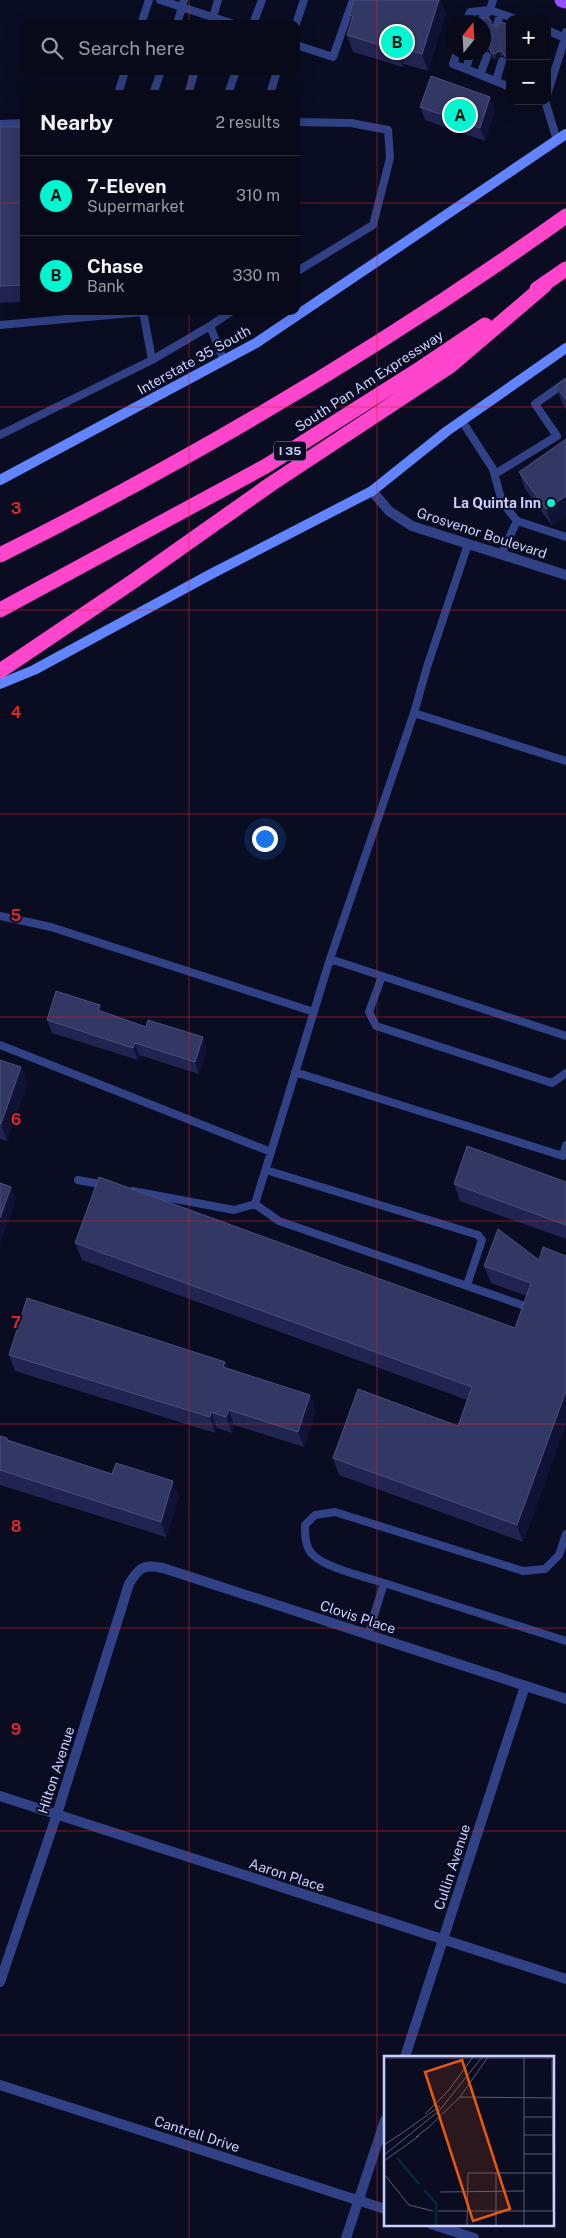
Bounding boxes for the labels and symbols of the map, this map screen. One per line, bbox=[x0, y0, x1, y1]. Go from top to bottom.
north arrow bbox=[446, 15, 491, 60]
pin: B bbox=[381, 23, 413, 61]
pin: A bbox=[444, 96, 476, 134]
street label: Interstate 35 South bbox=[135, 322, 253, 398]
street label: South Pan Am Expressway bbox=[292, 327, 447, 435]
road number: I 35 bbox=[274, 442, 306, 461]
place label: La Quinta Inn bbox=[453, 495, 541, 511]
marker: La Quinta Inn bbox=[545, 497, 557, 509]
text: 3 bbox=[11, 499, 21, 518]
street label: Grosvenor Boulevard bbox=[415, 504, 549, 562]
text: 4 bbox=[11, 703, 22, 722]
your location bbox=[252, 826, 278, 852]
text: 5 bbox=[11, 906, 22, 925]
text: 6 bbox=[11, 1110, 21, 1129]
text: 7 bbox=[11, 1313, 21, 1332]
text: 8 bbox=[11, 1517, 22, 1536]
street label: Clovis Place bbox=[318, 1597, 398, 1637]
text: 9 bbox=[11, 1720, 21, 1739]
street label: Hilton Avenue bbox=[34, 1724, 78, 1816]
street label: Cullin Avenue bbox=[431, 1822, 473, 1912]
street label: Aaron Place bbox=[247, 1855, 327, 1895]
inset map bbox=[384, 2056, 554, 2226]
street label: Cantrell Drive bbox=[152, 2113, 242, 2155]

